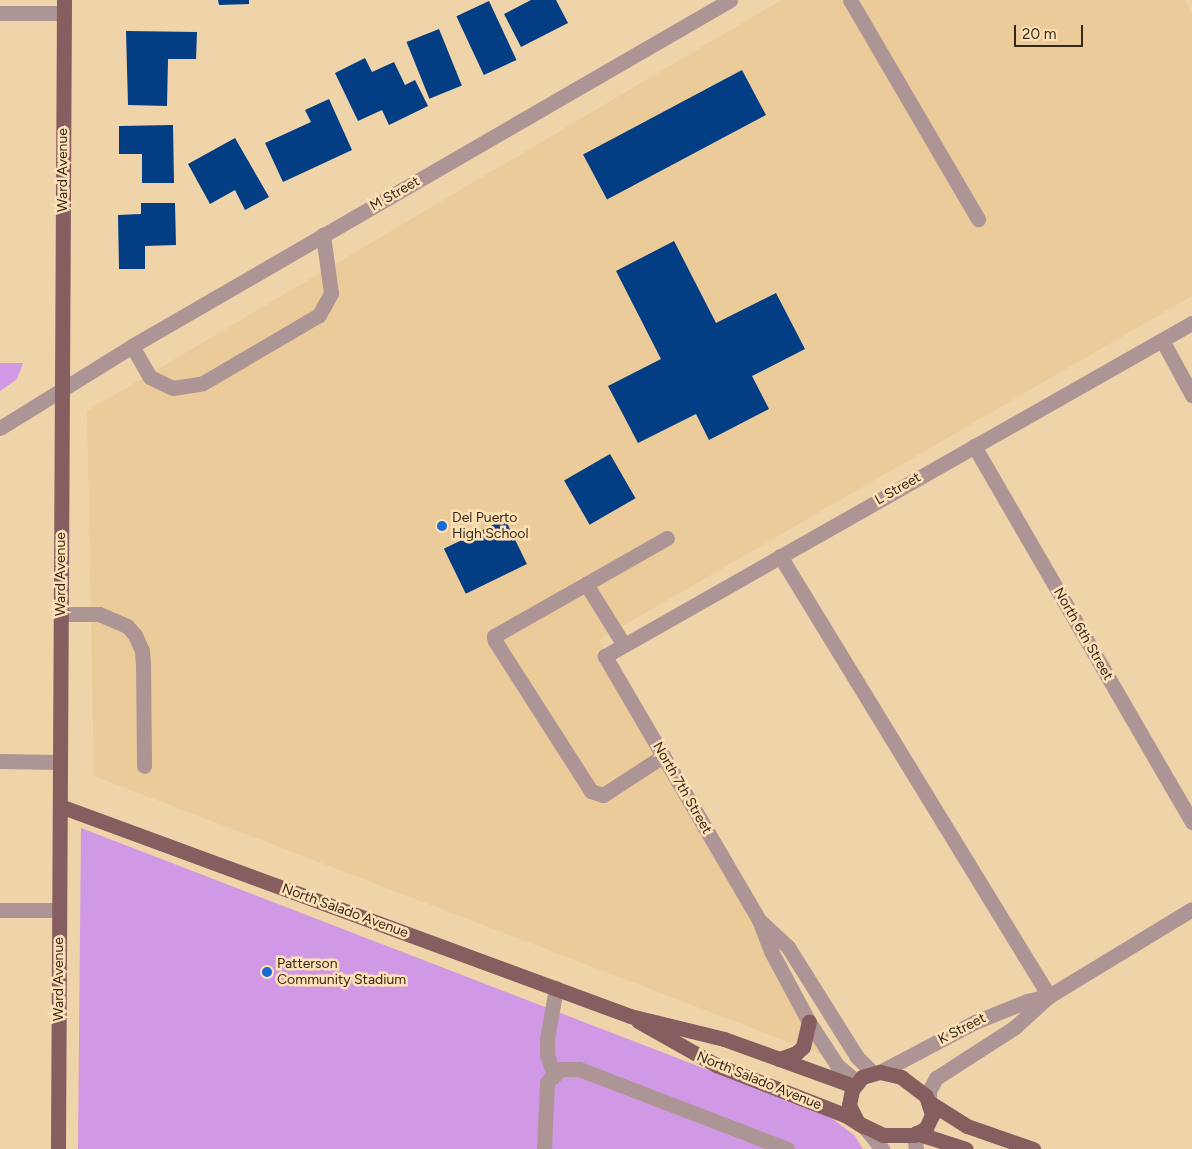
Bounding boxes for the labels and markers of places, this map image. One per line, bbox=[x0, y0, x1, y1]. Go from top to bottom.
place label: Del Puerto High School bbox=[452, 510, 529, 542]
marker: Del Puerto High School bbox=[436, 520, 448, 532]
place label: Patterson Community Stadium bbox=[277, 956, 406, 989]
marker: Patterson Community Stadium bbox=[261, 966, 273, 978]

